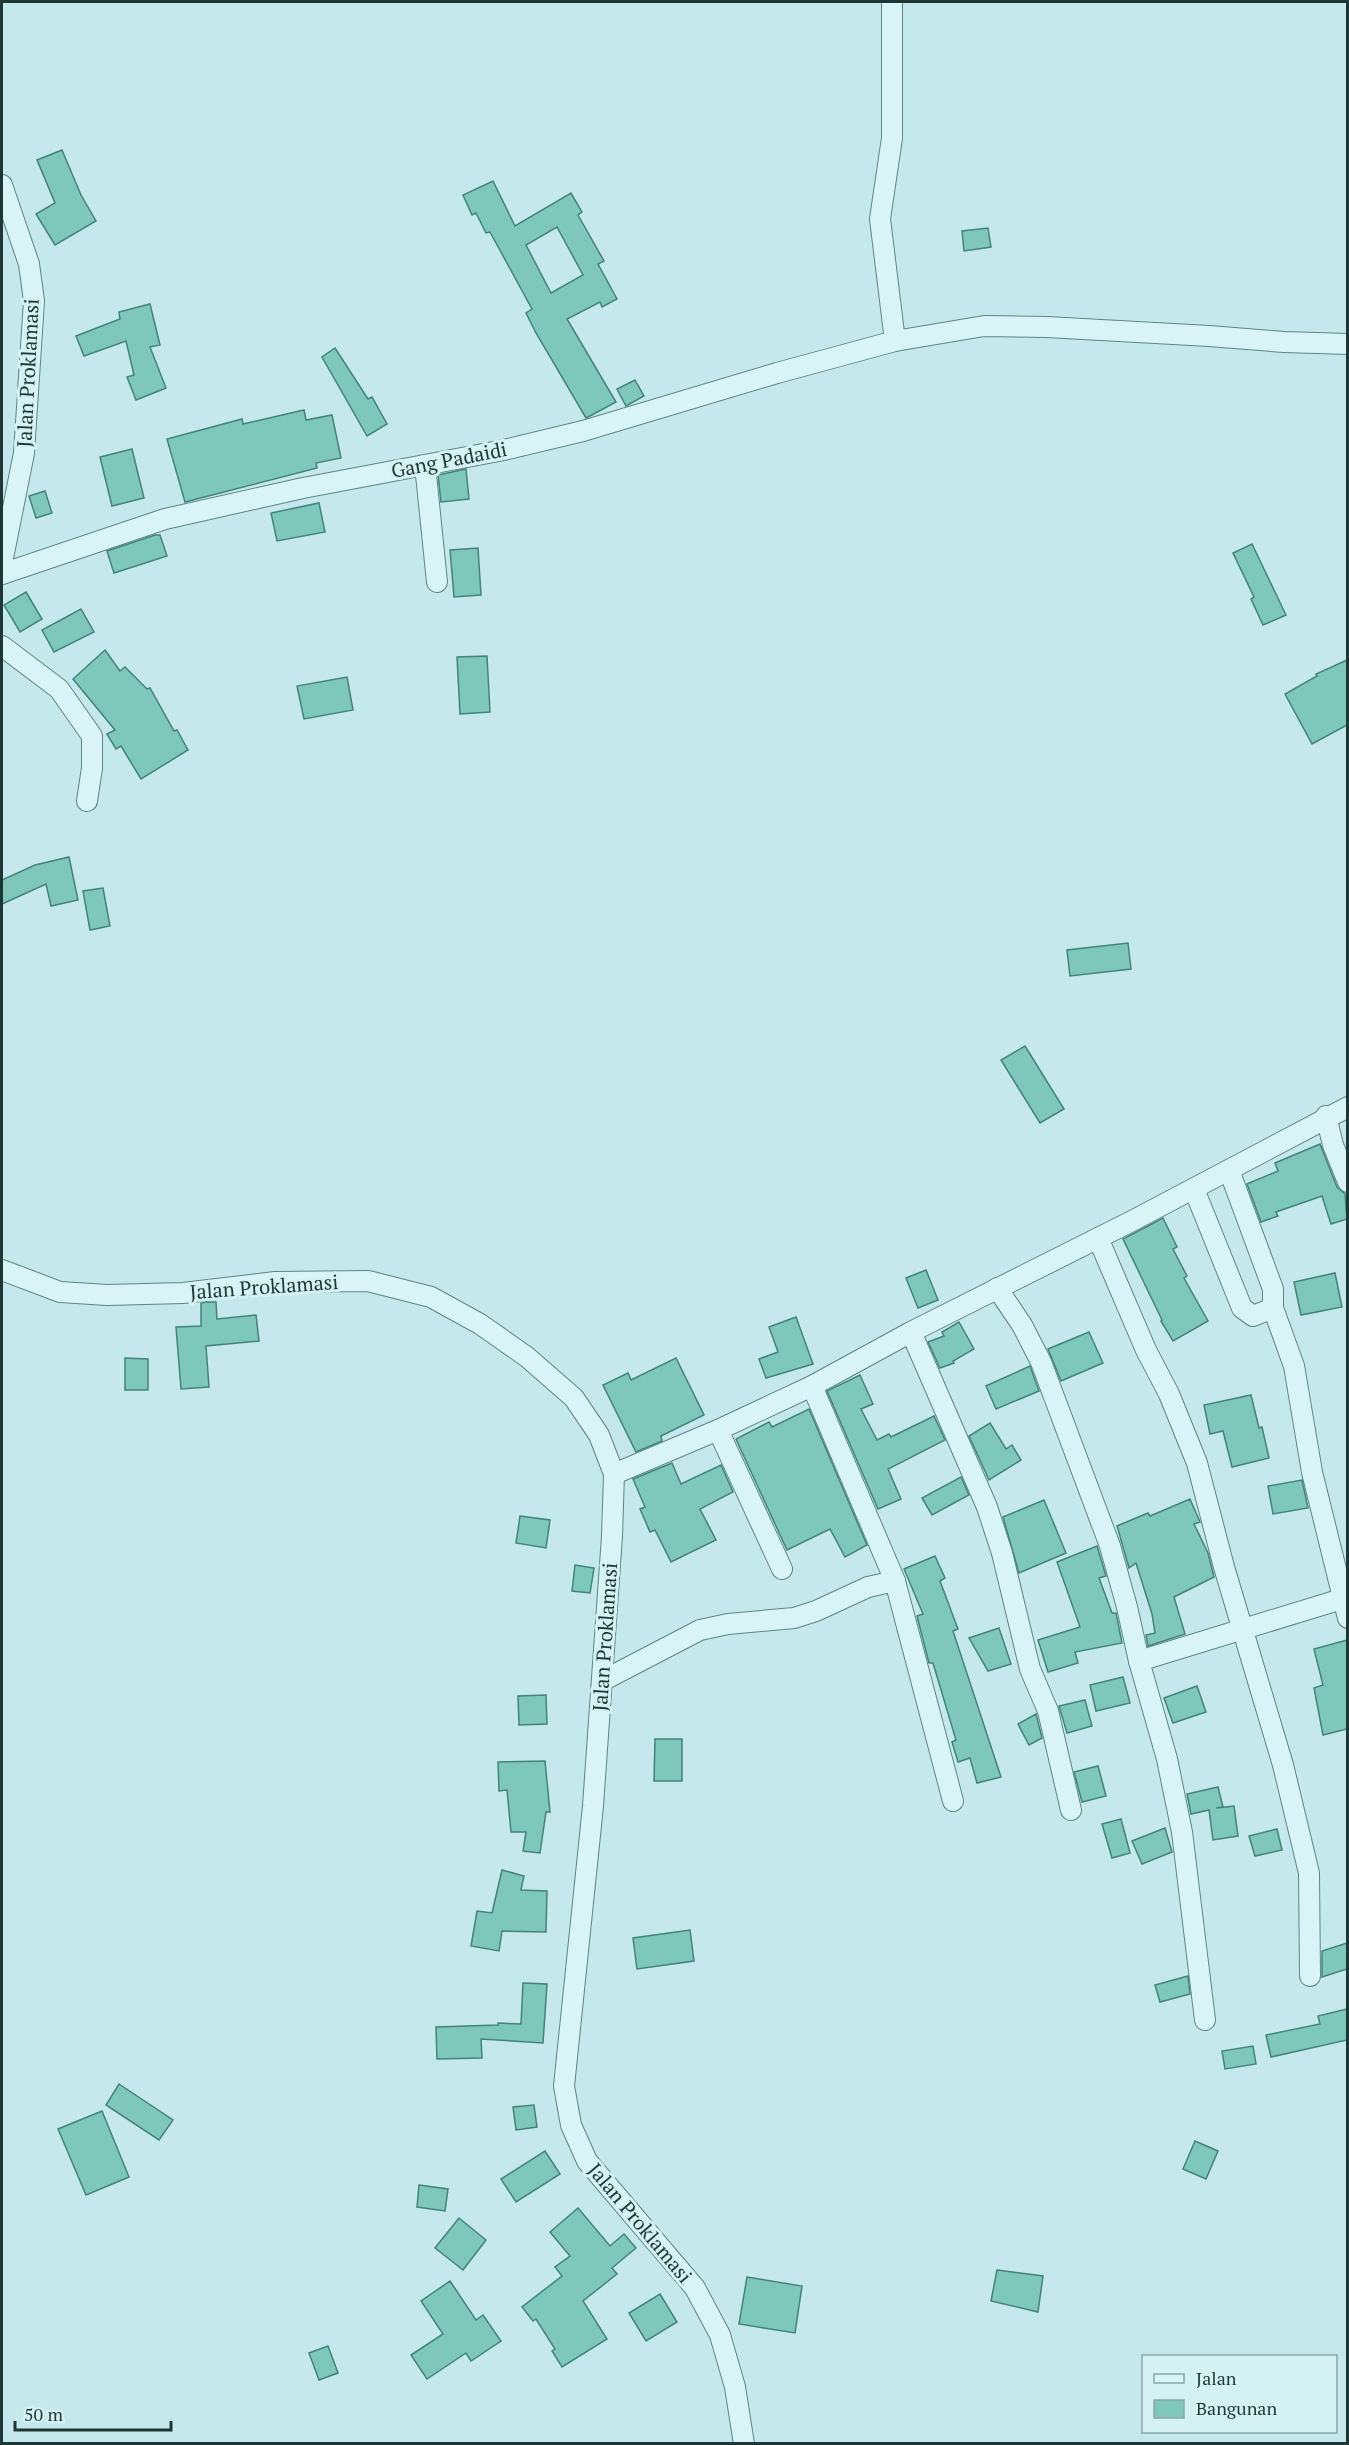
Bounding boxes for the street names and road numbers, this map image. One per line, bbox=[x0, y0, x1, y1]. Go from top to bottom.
street label: Jalan Proklamasi bbox=[10, 298, 45, 448]
street label: Gang Padaidi bbox=[389, 435, 509, 484]
street label: Jalan Proklamasi bbox=[189, 1268, 339, 1305]
street label: Jalan Proklamasi bbox=[586, 1562, 623, 1712]
street label: Jalan Proklamasi bbox=[582, 2157, 699, 2288]

